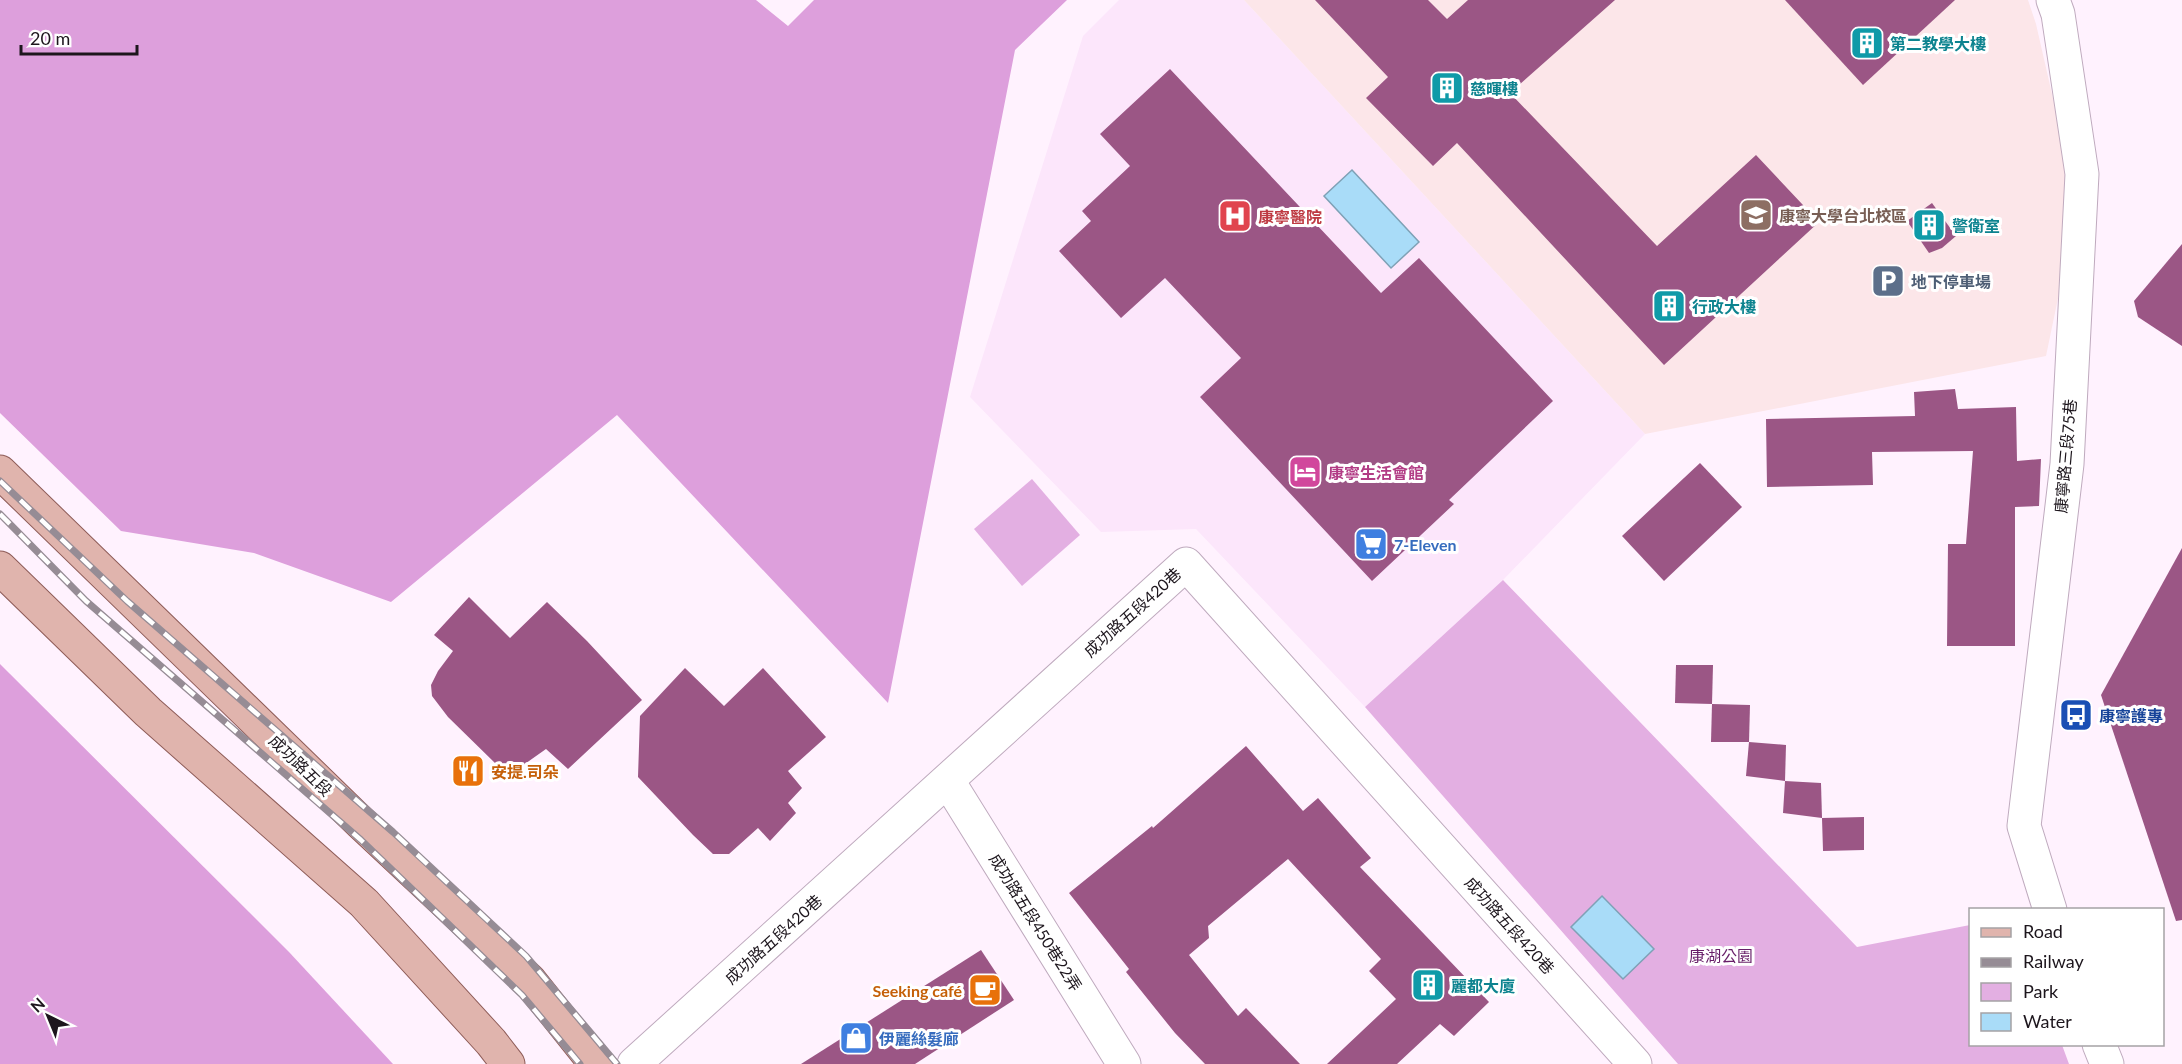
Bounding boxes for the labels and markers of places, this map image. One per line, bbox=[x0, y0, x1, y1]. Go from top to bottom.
building icon: 第二教學大樓 bbox=[1849, 25, 1885, 61]
place label: 第二教學大樓 bbox=[1890, 34, 1986, 53]
building icon: 慈暉樓 bbox=[1429, 70, 1465, 106]
place label: 慈暉樓 bbox=[1470, 79, 1518, 98]
school or university icon: 康寧大學台北校區 bbox=[1738, 197, 1774, 233]
hospital icon: 康寧醫院 bbox=[1217, 198, 1253, 234]
place label: 康寧大學台北校區 bbox=[1779, 206, 1907, 225]
place label: 康寧醫院 bbox=[1258, 207, 1322, 226]
building icon: 警衛室 bbox=[1911, 207, 1947, 243]
place label: 警衛室 bbox=[1952, 216, 2000, 235]
parking icon: 地下停車場 bbox=[1870, 263, 1906, 299]
place label: 地下停車場 bbox=[1911, 272, 1991, 291]
building icon: 行政大樓 bbox=[1651, 288, 1687, 324]
place label: 行政大樓 bbox=[1692, 297, 1756, 316]
hotel icon: 康寧生活會館 bbox=[1287, 454, 1323, 490]
place label: 康寧生活會館 bbox=[1328, 463, 1424, 482]
supermarket icon: 7-Eleven bbox=[1353, 526, 1389, 562]
place label: 7-Eleven bbox=[1394, 535, 1457, 554]
bus stop icon: 康寧護專 bbox=[2058, 697, 2094, 733]
place label: 康寧護專 bbox=[2099, 706, 2163, 725]
restaurant icon: 安提.司朵 bbox=[450, 753, 486, 789]
place label: 安提.司朵 bbox=[491, 762, 559, 781]
building icon: 麗都大廈 bbox=[1410, 967, 1446, 1003]
cafe icon: Seeking café bbox=[967, 972, 1003, 1008]
place label: 麗都大廈 bbox=[1451, 976, 1515, 995]
place label: Seeking café bbox=[872, 981, 962, 1000]
shop icon: 伊麗絲髮廊 bbox=[838, 1020, 874, 1056]
place label: 伊麗絲髮廊 bbox=[878, 1029, 959, 1048]

